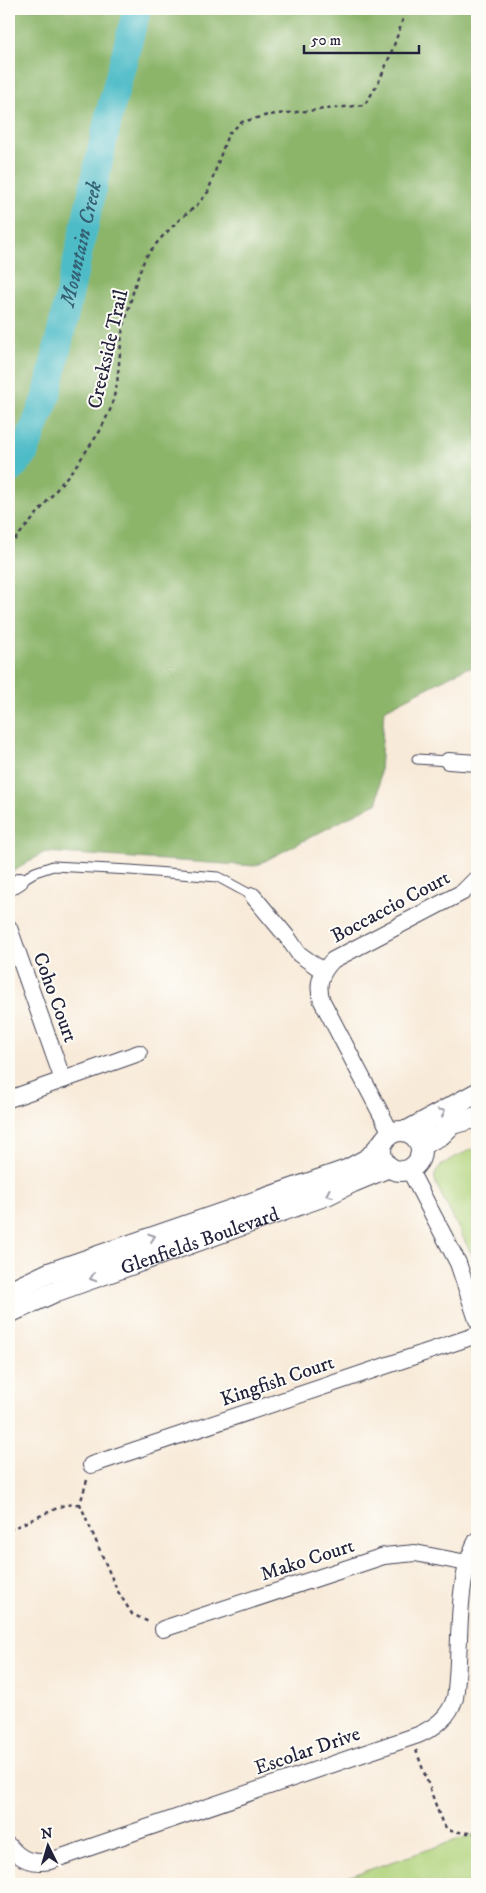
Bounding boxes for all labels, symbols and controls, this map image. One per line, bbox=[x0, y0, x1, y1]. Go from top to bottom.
scale bar bbox=[304, 22, 418, 54]
text: 50 m bbox=[311, 31, 341, 50]
water label: Mountain Creek bbox=[55, 179, 108, 311]
street label: Creekside Trail bbox=[83, 287, 134, 411]
street label: Boccaccio Court bbox=[327, 866, 454, 949]
street label: Coho Court bbox=[27, 949, 82, 1046]
one-way arrow bbox=[437, 1108, 446, 1118]
one-way arrow bbox=[325, 1188, 334, 1198]
street label: Glenfields Boulevard bbox=[117, 1202, 282, 1281]
one-way arrow bbox=[147, 1233, 156, 1243]
one-way arrow bbox=[89, 1272, 98, 1282]
street label: Kingfish Court bbox=[217, 1350, 338, 1413]
street label: Mako Court bbox=[257, 1534, 357, 1587]
street label: Escolar Drive bbox=[251, 1722, 364, 1781]
north arrow bbox=[22, 1820, 72, 1870]
text: N bbox=[40, 1825, 54, 1844]

